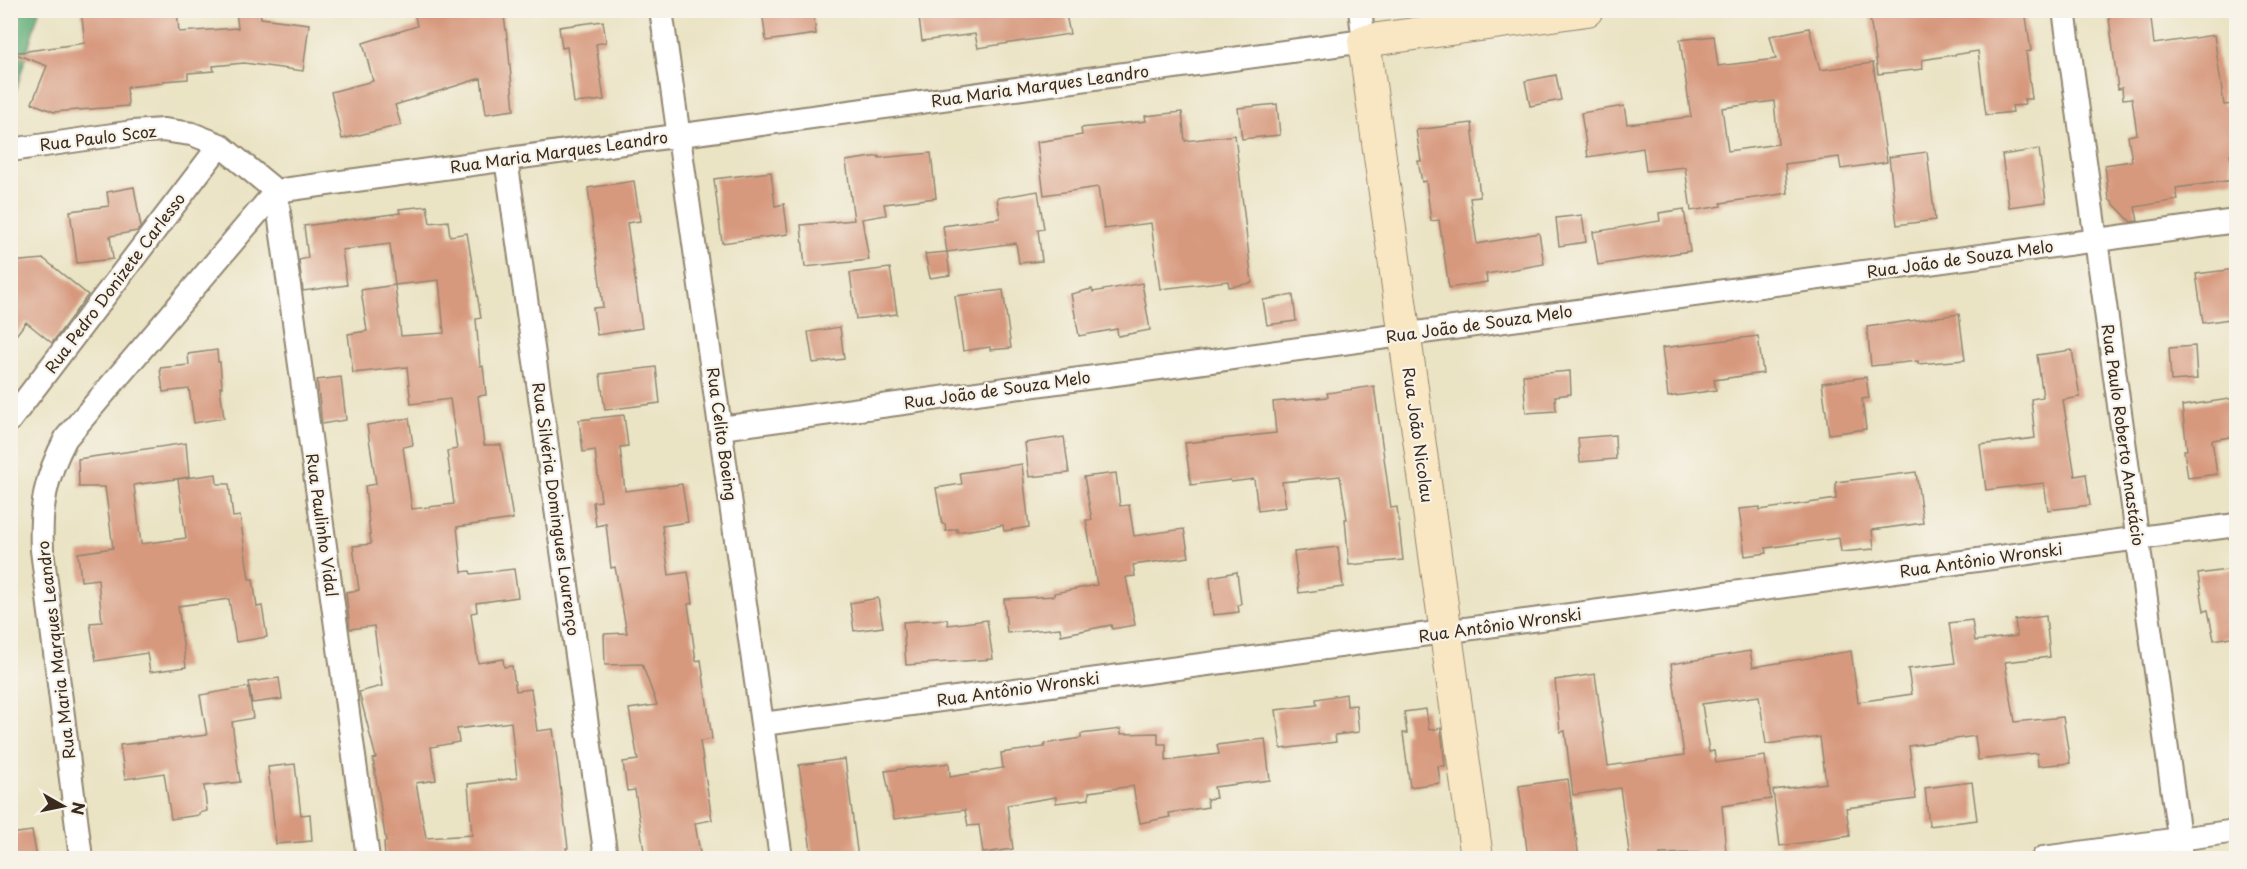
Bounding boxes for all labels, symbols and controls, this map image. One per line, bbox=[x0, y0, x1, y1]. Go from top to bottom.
street label: Rua Maria Marques Leandro bbox=[929, 58, 1150, 112]
street label: Rua Paulo Scoz bbox=[38, 118, 158, 156]
street label: Rua Maria Marques Leandro bbox=[448, 124, 669, 178]
street label: Rua Pedro Donizete Carlesso bbox=[38, 187, 190, 378]
street label: Rua João de Souza Melo bbox=[1865, 233, 2055, 283]
street label: Rua João de Souza Melo bbox=[1384, 298, 1574, 348]
street label: Rua Paulo Roberto Anastácio bbox=[2097, 322, 2151, 547]
street label: Rua João de Souza Melo bbox=[902, 364, 1092, 414]
street label: Rua Celito Boeing bbox=[702, 366, 744, 502]
street label: Rua João Nicolau bbox=[1398, 366, 1440, 504]
street label: Rua Silvéria Domingues Lourenço bbox=[527, 381, 587, 637]
street label: Rua Paulinho Vidal bbox=[301, 452, 345, 598]
street label: Rua Antônio Wronski bbox=[1898, 536, 2064, 582]
street label: Rua Maria Marques Leandro bbox=[30, 540, 80, 761]
street label: Rua Antônio Wronski bbox=[1417, 601, 1583, 647]
street label: Rua Antônio Wronski bbox=[935, 665, 1101, 711]
north arrow bbox=[33, 776, 93, 836]
text: N bbox=[66, 800, 92, 817]

